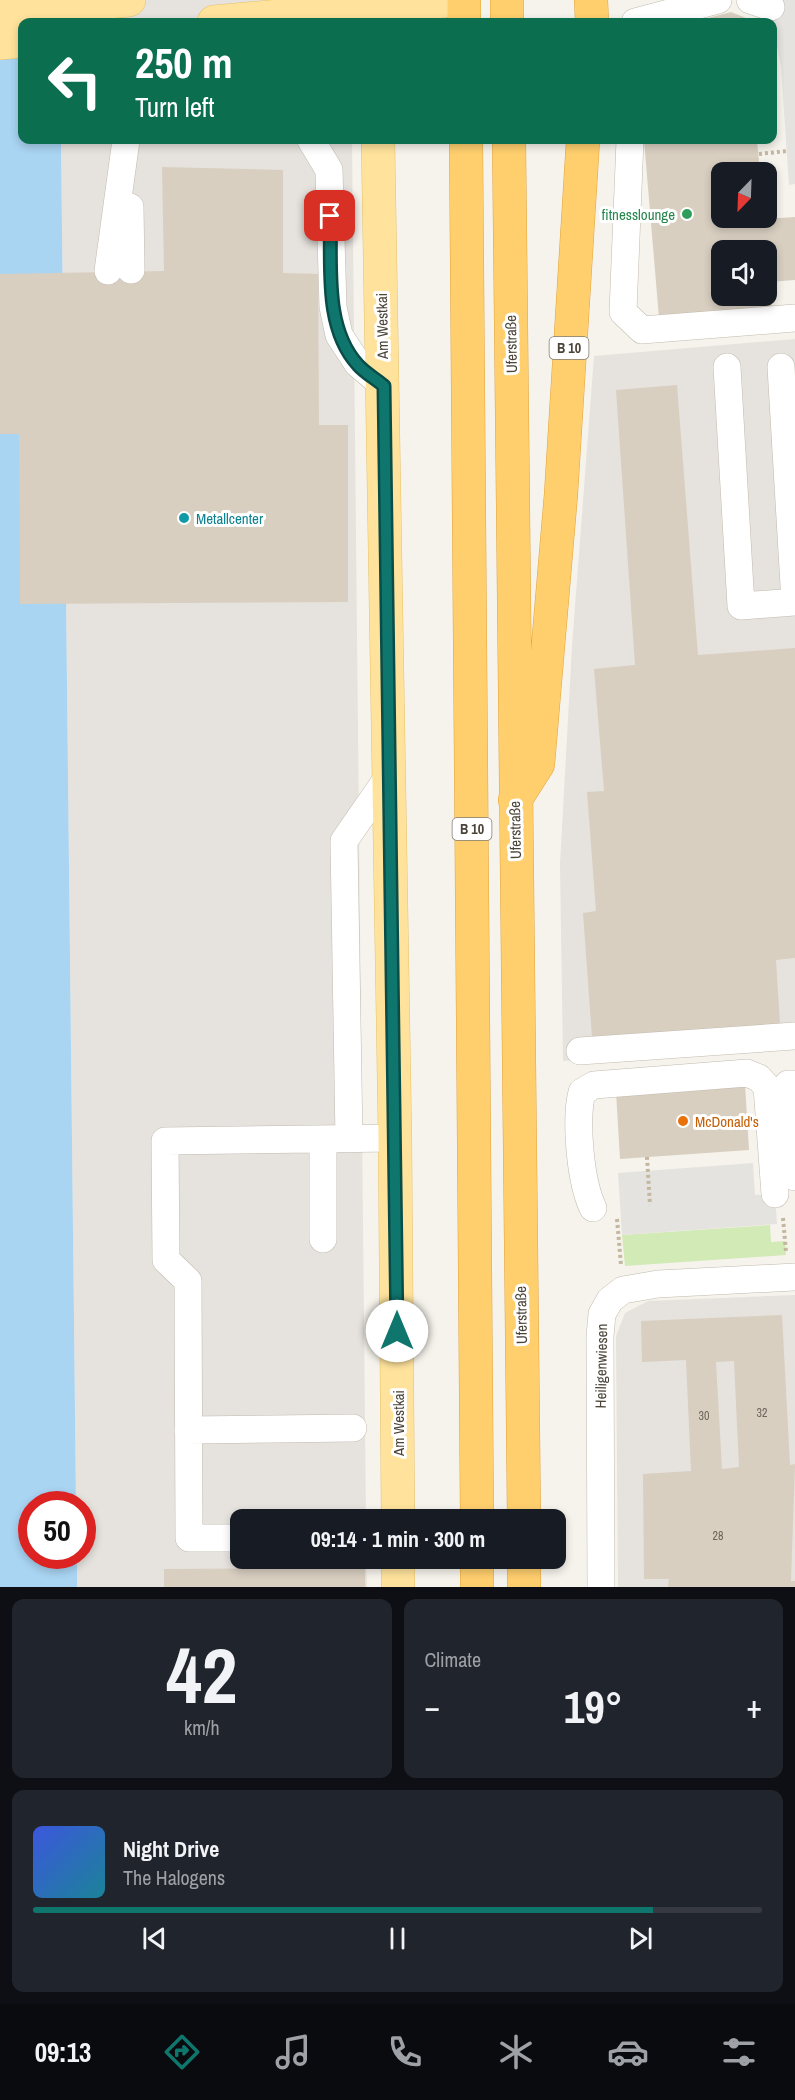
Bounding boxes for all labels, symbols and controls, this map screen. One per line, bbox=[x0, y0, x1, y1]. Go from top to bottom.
text: 250 m bbox=[135, 35, 233, 91]
icon: left bbox=[36, 42, 114, 120]
text: Turn left bbox=[135, 89, 214, 125]
north arrow bbox=[711, 162, 777, 228]
map controls bbox=[711, 162, 777, 306]
pin bbox=[304, 190, 355, 241]
icon: arrive bbox=[313, 199, 346, 232]
place label: fitnesslounge bbox=[602, 204, 675, 225]
marker: fitnesslounge bbox=[680, 207, 694, 221]
button: sound bbox=[711, 240, 777, 306]
street label: Am Westkai bbox=[371, 293, 393, 360]
street label: Uferstraße bbox=[500, 315, 522, 373]
road number: B 10 bbox=[550, 337, 588, 359]
place label: Metallcenter bbox=[196, 508, 263, 529]
marker: Metallcenter bbox=[177, 511, 191, 525]
street label: Uferstraße bbox=[504, 801, 526, 859]
road number: B 10 bbox=[452, 818, 492, 840]
place label: McDonald's bbox=[695, 1111, 759, 1132]
marker: McDonald's bbox=[676, 1114, 690, 1128]
street label: Uferstraße bbox=[510, 1286, 532, 1344]
position arrow bbox=[365, 1299, 429, 1363]
street label: Heiligenwiesen bbox=[590, 1323, 612, 1409]
street label: Am Westkai bbox=[388, 1390, 409, 1457]
house number: 32 bbox=[757, 1405, 767, 1421]
house number: 30 bbox=[699, 1408, 709, 1424]
speed limit sign: 50 bbox=[18, 1491, 96, 1569]
text: 09:14 · 1 min · 300 m bbox=[311, 1524, 485, 1554]
house number: 28 bbox=[713, 1528, 723, 1544]
text: 42 bbox=[166, 1622, 237, 1727]
text: Climate bbox=[425, 1646, 481, 1673]
text: 19° bbox=[564, 1676, 623, 1737]
text: − bbox=[425, 1684, 440, 1728]
text: + bbox=[746, 1684, 762, 1728]
text: km/h bbox=[184, 1714, 220, 1741]
text: Night Drive bbox=[123, 1834, 219, 1864]
text: The Halogens bbox=[123, 1864, 225, 1891]
icon: previous bbox=[138, 1922, 171, 1955]
icon: pause bbox=[381, 1922, 414, 1955]
icon: next bbox=[624, 1922, 657, 1955]
icon: directions bbox=[161, 2031, 203, 2073]
icon: music bbox=[272, 2031, 314, 2073]
icon: phone bbox=[384, 2031, 426, 2073]
icon: climate bbox=[495, 2031, 537, 2073]
icon: car bbox=[607, 2031, 649, 2073]
icon: filters bbox=[718, 2031, 760, 2073]
text: 09:13 bbox=[35, 2034, 91, 2070]

